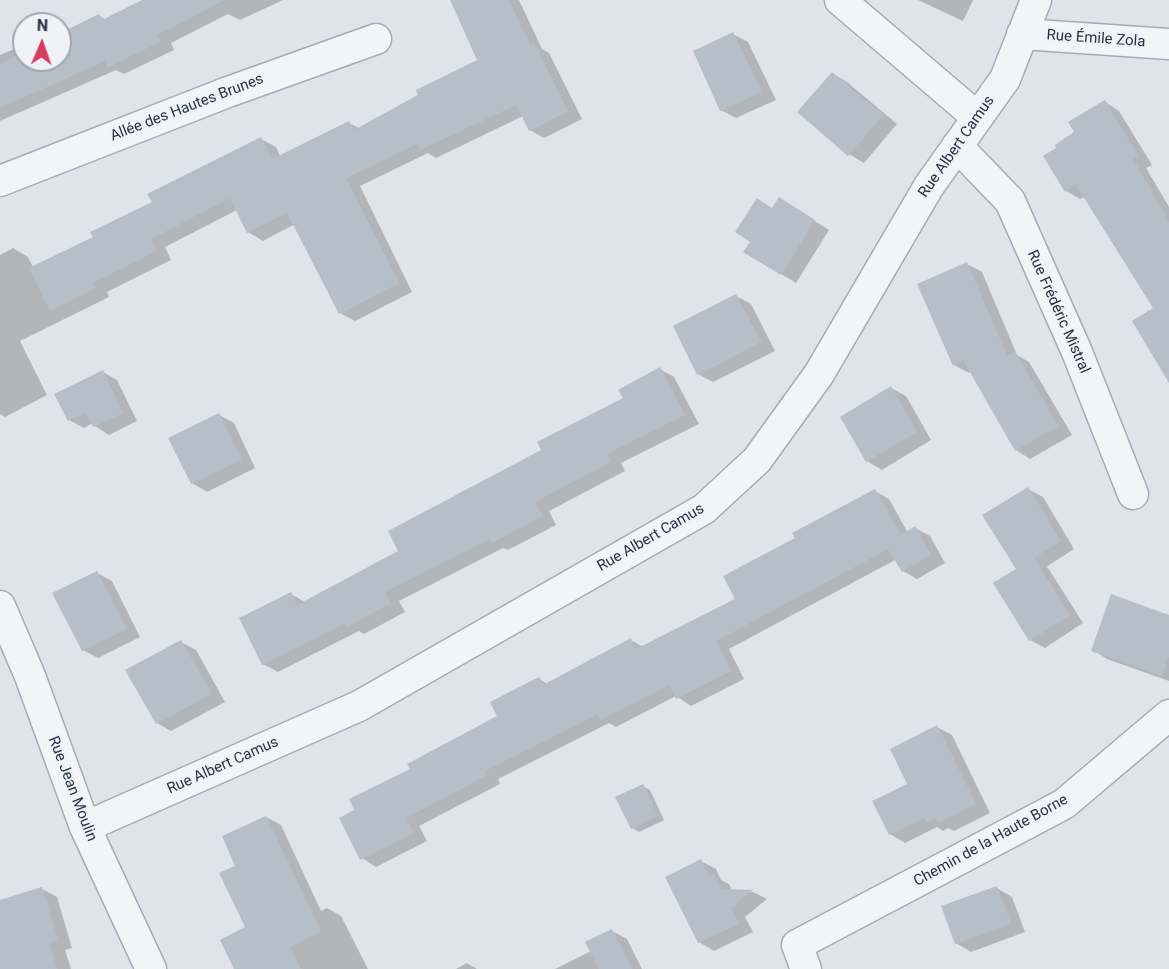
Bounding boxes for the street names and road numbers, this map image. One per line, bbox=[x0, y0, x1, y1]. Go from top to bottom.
street label: Rue Émile Zola bbox=[1046, 27, 1146, 51]
street label: Allée des Hautes Brunes bbox=[108, 70, 266, 146]
street label: Rue Albert Camus bbox=[915, 93, 999, 201]
street label: Rue Frédéric Mistral bbox=[1023, 248, 1093, 376]
street label: Rue Albert Camus bbox=[594, 500, 708, 576]
street label: Rue Albert Camus bbox=[164, 733, 282, 799]
street label: Rue Jean Moulin bbox=[44, 734, 100, 844]
street label: Chemin de la Haute Borne bbox=[911, 791, 1071, 891]

